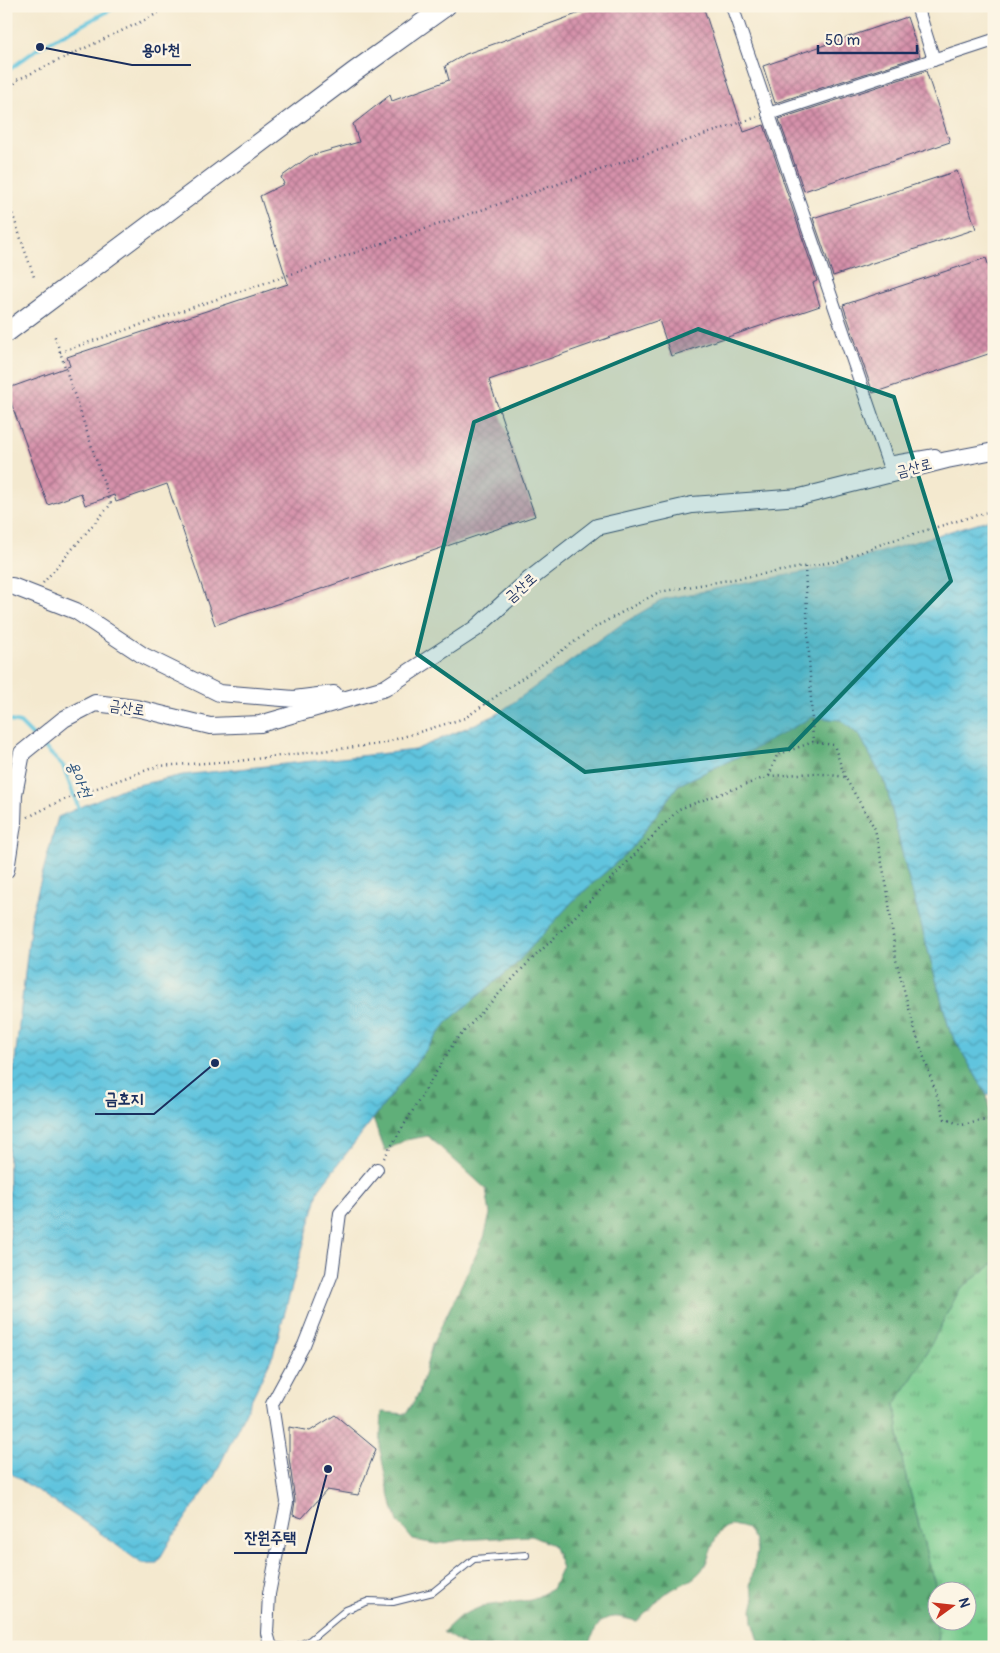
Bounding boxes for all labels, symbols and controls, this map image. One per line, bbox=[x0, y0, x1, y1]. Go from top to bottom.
scale bar bbox=[818, 22, 916, 54]
text: 50 m bbox=[825, 31, 860, 50]
callout: 용아천 bbox=[132, 34, 191, 65]
text: 용아천 bbox=[142, 40, 180, 60]
street label: 금산로 bbox=[894, 454, 934, 482]
street label: 금산로 bbox=[501, 569, 541, 607]
street label: 금산로 bbox=[108, 696, 146, 720]
water label: 용아천 bbox=[62, 757, 97, 803]
callout: 금호지 bbox=[95, 1083, 154, 1114]
text: 금호지 bbox=[105, 1089, 143, 1109]
callout: 잔원주택 bbox=[234, 1522, 306, 1553]
text: 잔원주택 bbox=[244, 1528, 296, 1548]
north arrow bbox=[928, 1580, 978, 1630]
text: N bbox=[955, 1596, 974, 1610]

